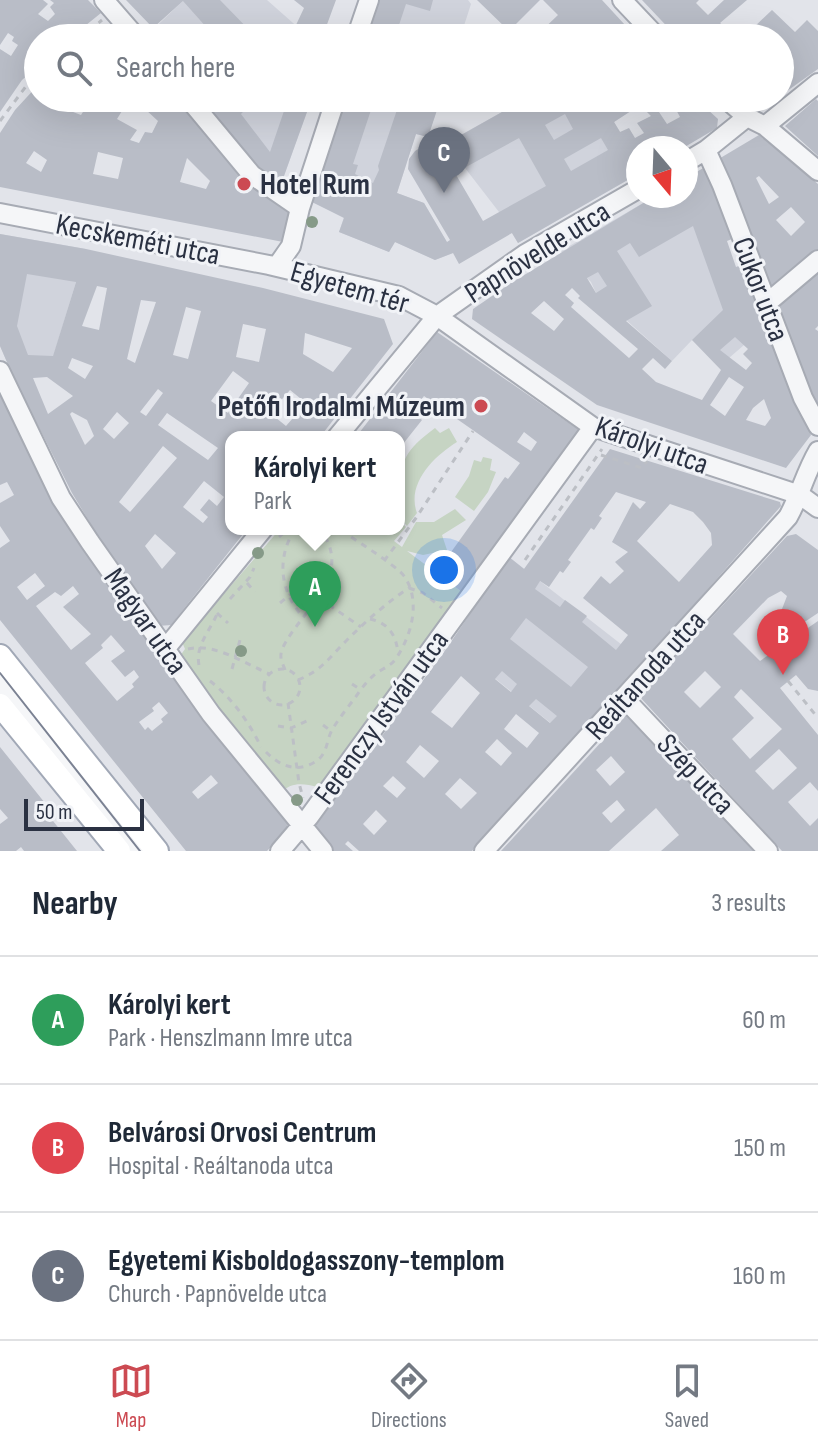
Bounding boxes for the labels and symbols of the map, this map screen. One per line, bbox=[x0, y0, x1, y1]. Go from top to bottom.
pin: C bbox=[418, 127, 470, 193]
north arrow bbox=[626, 136, 698, 208]
place label: Hotel Rum bbox=[260, 167, 370, 203]
marker: Hotel Rum bbox=[235, 175, 253, 193]
street label: Papnövelde utca bbox=[458, 194, 617, 312]
street label: Kecskeméti utca bbox=[53, 206, 223, 274]
street label: Cukor utca bbox=[724, 232, 796, 346]
street label: Egyetem tér bbox=[286, 254, 413, 322]
place label: Petőfi Irodalmi Múzeum bbox=[217, 389, 465, 425]
marker: Petőfi Irodalmi Múzeum bbox=[472, 397, 490, 415]
street label: Károlyi utca bbox=[590, 409, 713, 483]
your location bbox=[424, 550, 464, 590]
street label: Magyar utca bbox=[96, 561, 195, 682]
pin: A bbox=[289, 561, 341, 627]
street label: Reáltanoda utca bbox=[578, 603, 713, 748]
pin: B bbox=[757, 609, 809, 675]
street label: Ferenczy István utca bbox=[307, 624, 457, 812]
street label: Szép utca bbox=[649, 727, 742, 822]
scale bar bbox=[24, 795, 144, 831]

